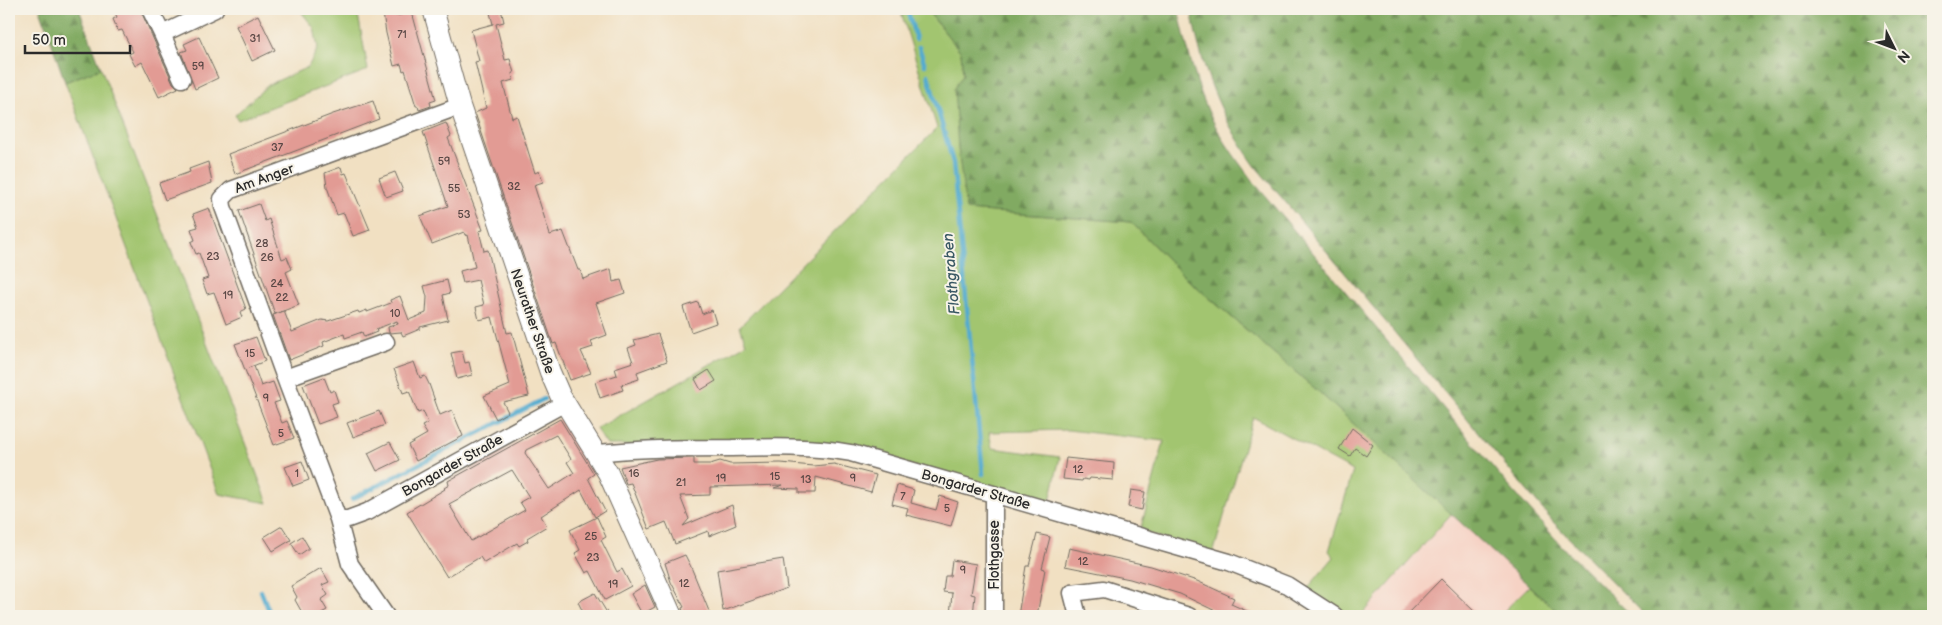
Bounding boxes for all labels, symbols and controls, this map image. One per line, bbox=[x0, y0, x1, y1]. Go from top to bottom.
scale bar bbox=[25, 22, 130, 54]
north arrow bbox=[1870, 22, 1920, 72]
house number: 71 bbox=[397, 28, 407, 41]
text: 50 m bbox=[32, 31, 66, 50]
house number: 31 bbox=[249, 32, 261, 45]
text: N bbox=[1893, 47, 1913, 66]
house number: 59 bbox=[192, 60, 204, 73]
house number: 37 bbox=[271, 141, 284, 154]
house number: 59 bbox=[438, 155, 450, 168]
street label: Am Anger bbox=[232, 160, 297, 197]
house number: 32 bbox=[507, 180, 521, 193]
house number: 55 bbox=[448, 182, 460, 195]
house number: 53 bbox=[457, 208, 471, 221]
water label: Flothgraben bbox=[938, 232, 965, 315]
house number: 28 bbox=[256, 237, 268, 250]
house number: 23 bbox=[206, 250, 220, 263]
house number: 26 bbox=[260, 251, 274, 264]
street label: Neurather Straße bbox=[507, 266, 558, 376]
house number: 24 bbox=[270, 277, 284, 290]
house number: 19 bbox=[223, 289, 233, 302]
house number: 22 bbox=[276, 291, 289, 304]
house number: 10 bbox=[390, 307, 401, 320]
house number: 15 bbox=[245, 347, 255, 360]
house number: 9 bbox=[263, 392, 269, 405]
house number: 5 bbox=[278, 427, 284, 440]
street label: Bongarder Straße bbox=[399, 431, 506, 500]
house number: 12 bbox=[1073, 463, 1084, 476]
street label: Bongarder Straße bbox=[919, 466, 1032, 513]
house number: 1 bbox=[295, 467, 299, 480]
house number: 16 bbox=[629, 467, 640, 480]
house number: 15 bbox=[770, 470, 780, 483]
house number: 19 bbox=[716, 472, 726, 485]
house number: 9 bbox=[850, 472, 856, 485]
house number: 13 bbox=[800, 473, 812, 486]
house number: 21 bbox=[676, 476, 686, 489]
house number: 7 bbox=[900, 490, 906, 503]
house number: 5 bbox=[944, 502, 950, 515]
street label: Flothgasse bbox=[986, 520, 1003, 590]
house number: 25 bbox=[585, 530, 597, 543]
house number: 23 bbox=[586, 551, 600, 564]
house number: 12 bbox=[1078, 555, 1089, 568]
house number: 9 bbox=[960, 564, 966, 577]
house number: 12 bbox=[679, 577, 690, 590]
house number: 19 bbox=[608, 578, 618, 591]

